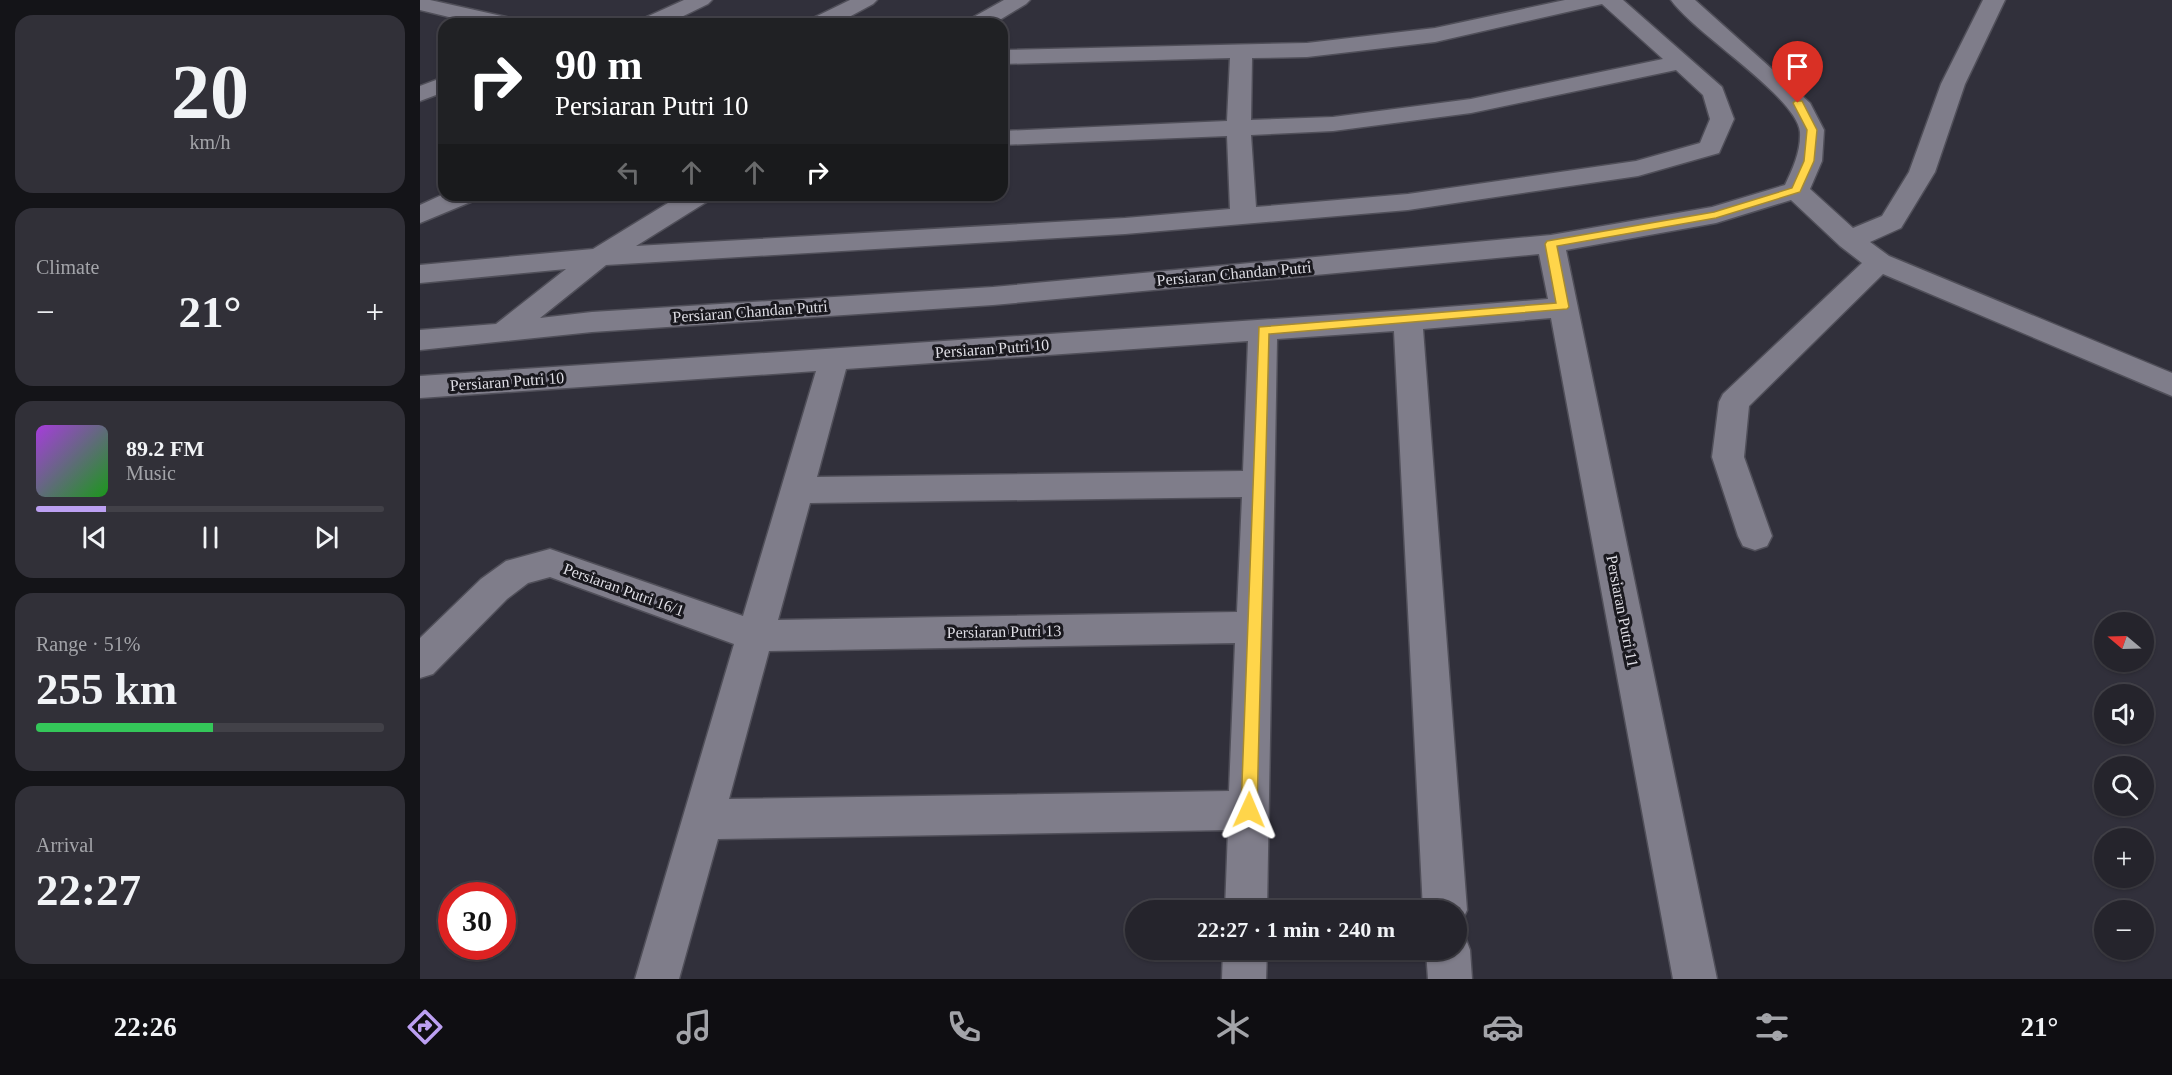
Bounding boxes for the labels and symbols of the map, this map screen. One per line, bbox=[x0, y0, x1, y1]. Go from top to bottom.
pin bbox=[1772, 41, 1823, 103]
street label: Persiaran Chandan Putri bbox=[1156, 258, 1313, 289]
street label: Persiaran Chandan Putri bbox=[672, 298, 829, 325]
street label: Persiaran Putri 10 bbox=[934, 336, 1050, 361]
street label: Persiaran Putri 10 bbox=[449, 369, 565, 394]
street label: Persiaran Putri 11 bbox=[1603, 553, 1642, 669]
street label: Persiaran Putri 16/1 bbox=[561, 560, 686, 619]
north arrow bbox=[2094, 612, 2154, 672]
street label: Persiaran Putri 13 bbox=[947, 622, 1061, 641]
position arrow bbox=[1217, 778, 1281, 842]
speed limit sign: 30 bbox=[438, 882, 516, 960]

